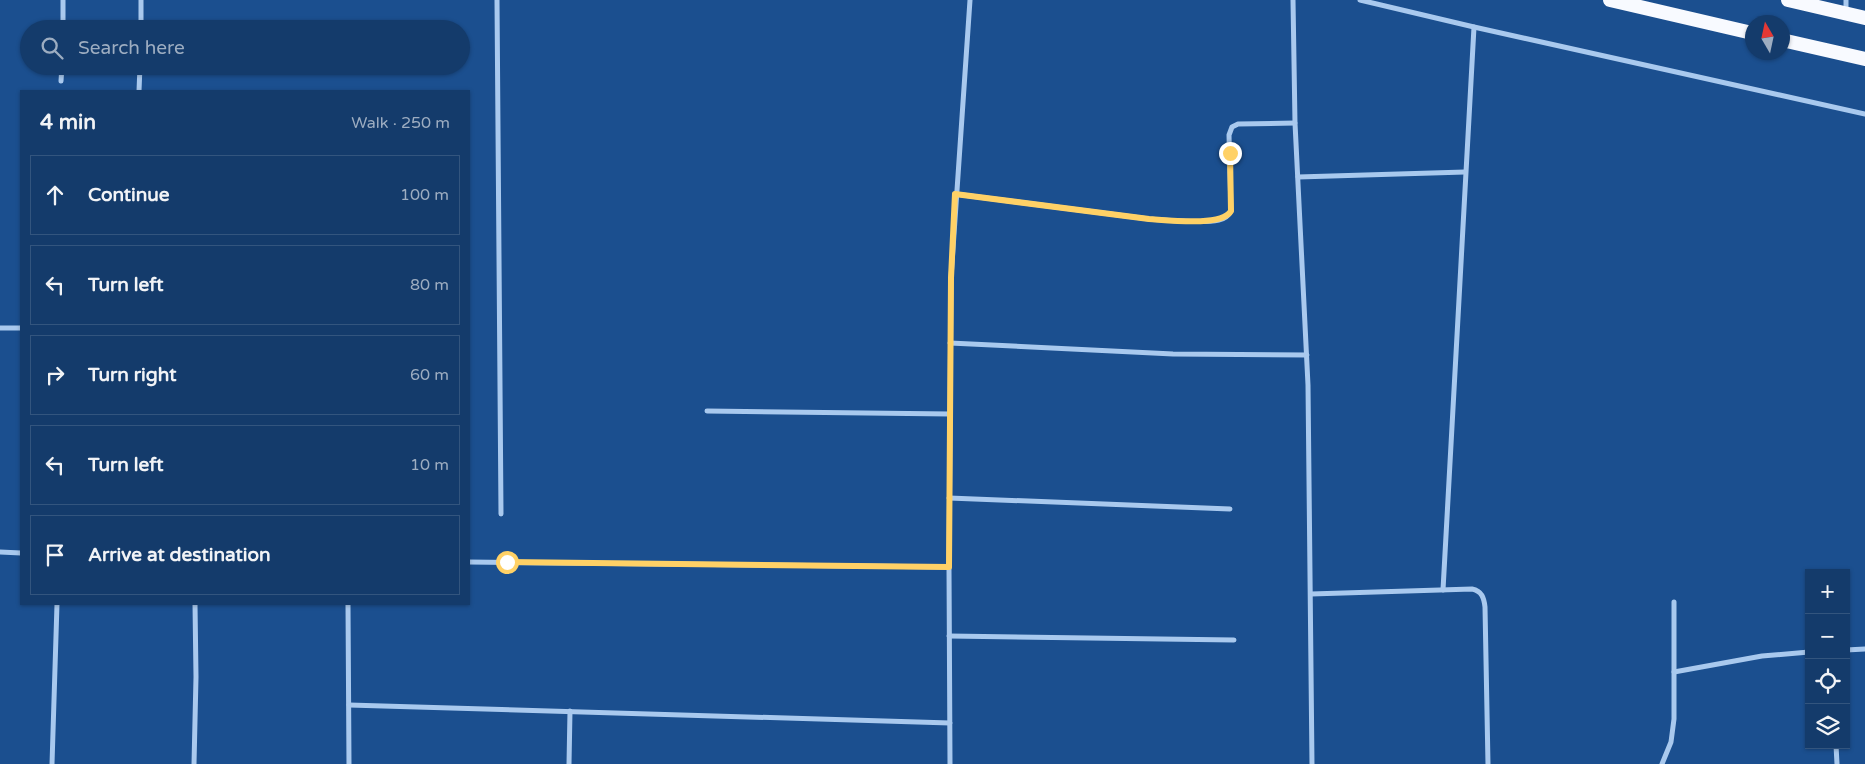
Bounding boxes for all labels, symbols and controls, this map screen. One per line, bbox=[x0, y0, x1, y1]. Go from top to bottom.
north arrow bbox=[1745, 15, 1790, 60]
search box bbox=[20, 20, 470, 75]
icon: search bbox=[38, 34, 66, 62]
text: Search here bbox=[78, 37, 185, 59]
text: 4 min bbox=[40, 110, 96, 135]
text: Walk · 250 m bbox=[351, 113, 450, 133]
route end bbox=[1219, 142, 1242, 165]
icon: ahead bbox=[41, 181, 69, 209]
text: Continue bbox=[88, 184, 170, 206]
text: 100 m bbox=[400, 185, 449, 205]
icon: left bbox=[41, 271, 69, 299]
text: Turn left bbox=[88, 274, 164, 296]
text: 80 m bbox=[410, 275, 449, 295]
icon: right bbox=[41, 361, 69, 389]
text: Turn right bbox=[88, 364, 176, 386]
text: 60 m bbox=[410, 365, 449, 385]
icon: left bbox=[41, 451, 69, 479]
text: Turn left bbox=[88, 454, 164, 476]
text: 10 m bbox=[410, 455, 449, 475]
icon: arrive bbox=[41, 541, 69, 569]
text: Arrive at destination bbox=[88, 544, 271, 566]
route start bbox=[496, 551, 519, 574]
map controls bbox=[1805, 569, 1850, 749]
button: + bbox=[1805, 569, 1850, 614]
button: − bbox=[1805, 614, 1850, 659]
button: locate bbox=[1805, 659, 1850, 704]
button: layers bbox=[1805, 704, 1850, 749]

